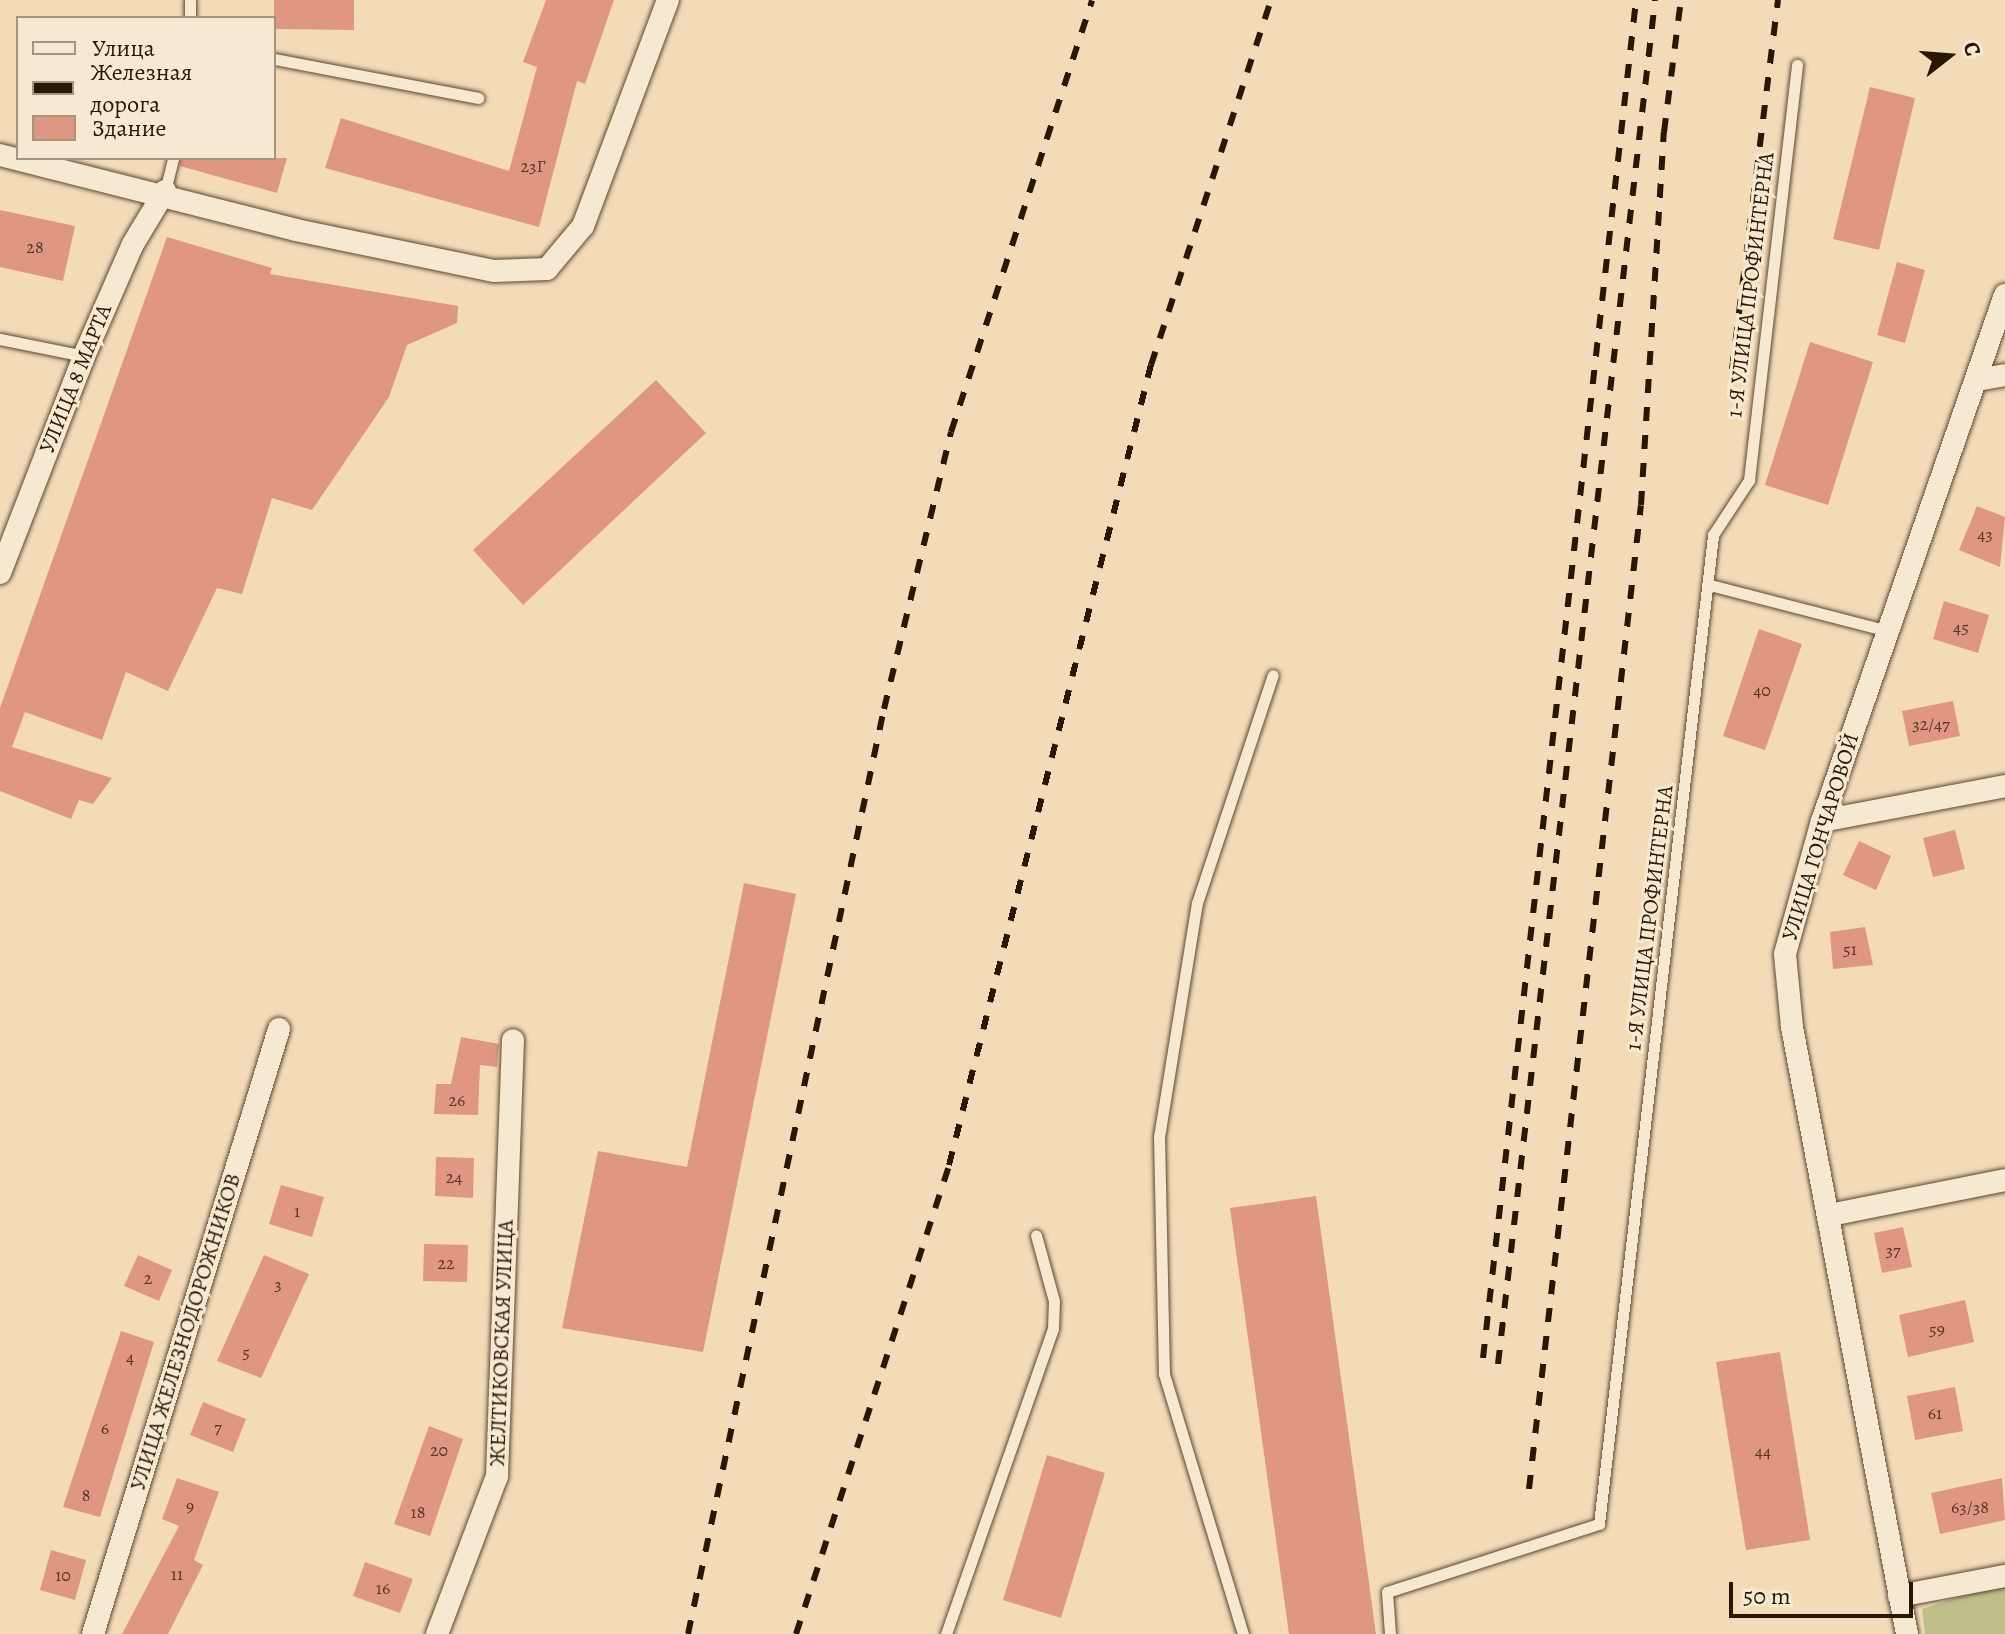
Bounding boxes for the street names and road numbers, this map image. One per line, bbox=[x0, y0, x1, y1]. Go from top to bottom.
street label: 1-Я УЛИЦА ПРОФИНТЕРНА bbox=[1722, 151, 1780, 419]
street label: УЛИЦА 8 МАРТА bbox=[34, 301, 118, 457]
street label: УЛИЦА ГОНЧАРОВОЙ bbox=[1777, 730, 1865, 944]
street label: 1-Я УЛИЦА ПРОФИНТЕРНА bbox=[1621, 784, 1679, 1052]
street label: УЛИЦА ЖЕЛЕЗНОДОРОЖНИКОВ bbox=[125, 1170, 247, 1494]
street label: ЖЕЛТИКОВСКАЯ УЛИЦА bbox=[484, 1219, 520, 1467]

